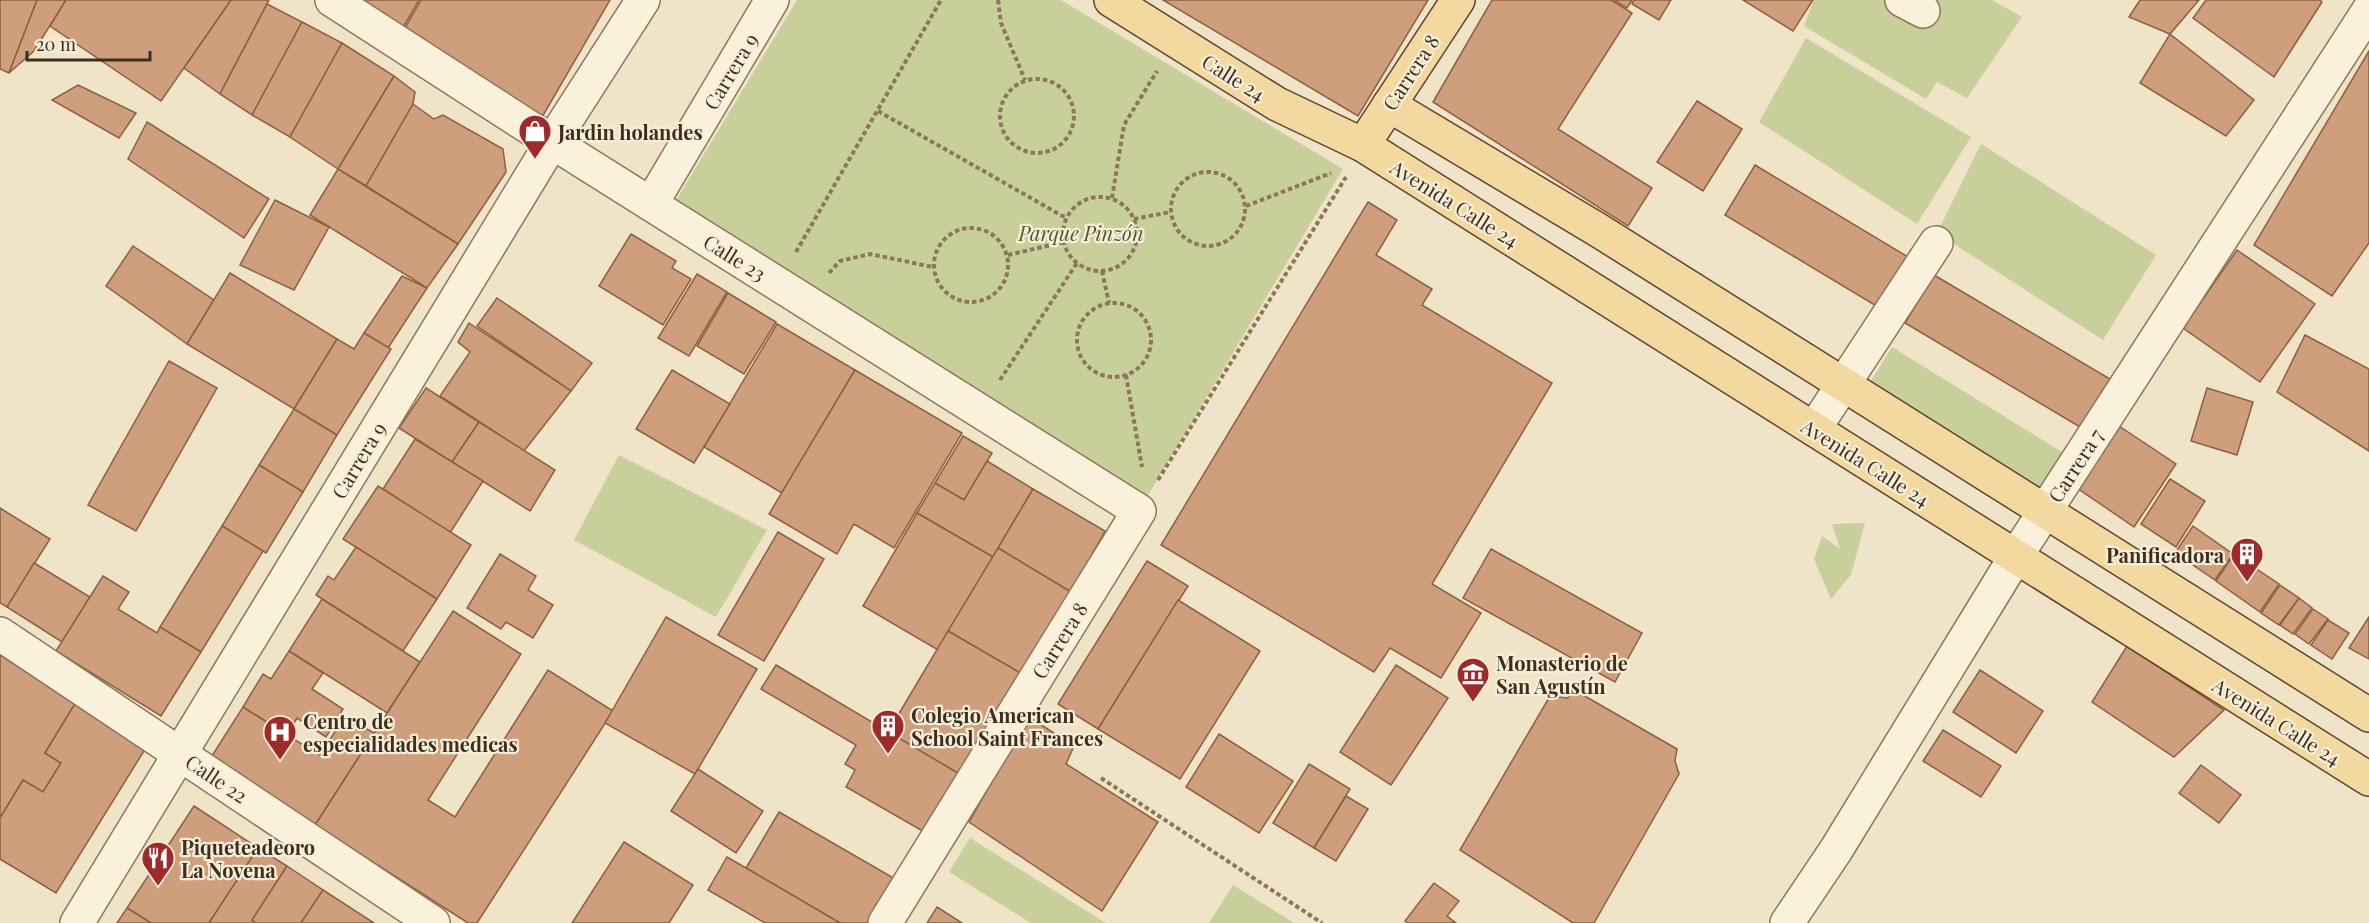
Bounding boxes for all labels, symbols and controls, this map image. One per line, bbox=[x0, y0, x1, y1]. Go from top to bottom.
scale bar bbox=[27, 24, 150, 62]
street label: Carrera 9 bbox=[697, 28, 763, 114]
street label: Carrera 8 bbox=[1375, 29, 1445, 115]
text: 20 m bbox=[36, 32, 76, 56]
street label: Calle 24 bbox=[1197, 47, 1271, 107]
shop icon: Jardin holandes bbox=[517, 113, 553, 160]
place label: Jardin holandes bbox=[557, 118, 703, 145]
street label: Avenida Calle 24 bbox=[1385, 152, 1524, 253]
park label: Parque Pinzón bbox=[1018, 219, 1143, 246]
street label: Calle 23 bbox=[699, 227, 771, 287]
street label: Avenida Calle 24 bbox=[1796, 411, 1935, 512]
street label: Carrera 9 bbox=[325, 417, 391, 503]
street label: Carrera 7 bbox=[2041, 423, 2109, 507]
building icon: Panificadora bbox=[2229, 536, 2265, 583]
place label: Panificadora bbox=[2106, 541, 2225, 568]
street label: Carrera 8 bbox=[1025, 597, 1093, 683]
place label: Monasterio de San Agustín bbox=[1496, 649, 1628, 699]
museum icon: Monasterio de San Agustín bbox=[1455, 656, 1491, 703]
street label: Avenida Calle 24 bbox=[2207, 670, 2346, 771]
place label: Colegio American School Saint Frances bbox=[911, 701, 1103, 751]
place label: Centro de especialidades medicas bbox=[303, 707, 518, 757]
building icon: Colegio American School Saint Frances bbox=[870, 708, 906, 755]
hospital icon: Centro de especialidades medicas bbox=[262, 714, 298, 761]
street label: Calle 22 bbox=[181, 747, 253, 809]
place label: Piqueteadeoro La Novena bbox=[181, 833, 315, 883]
restaurant icon: Piqueteadeoro La Novena bbox=[140, 840, 176, 887]

